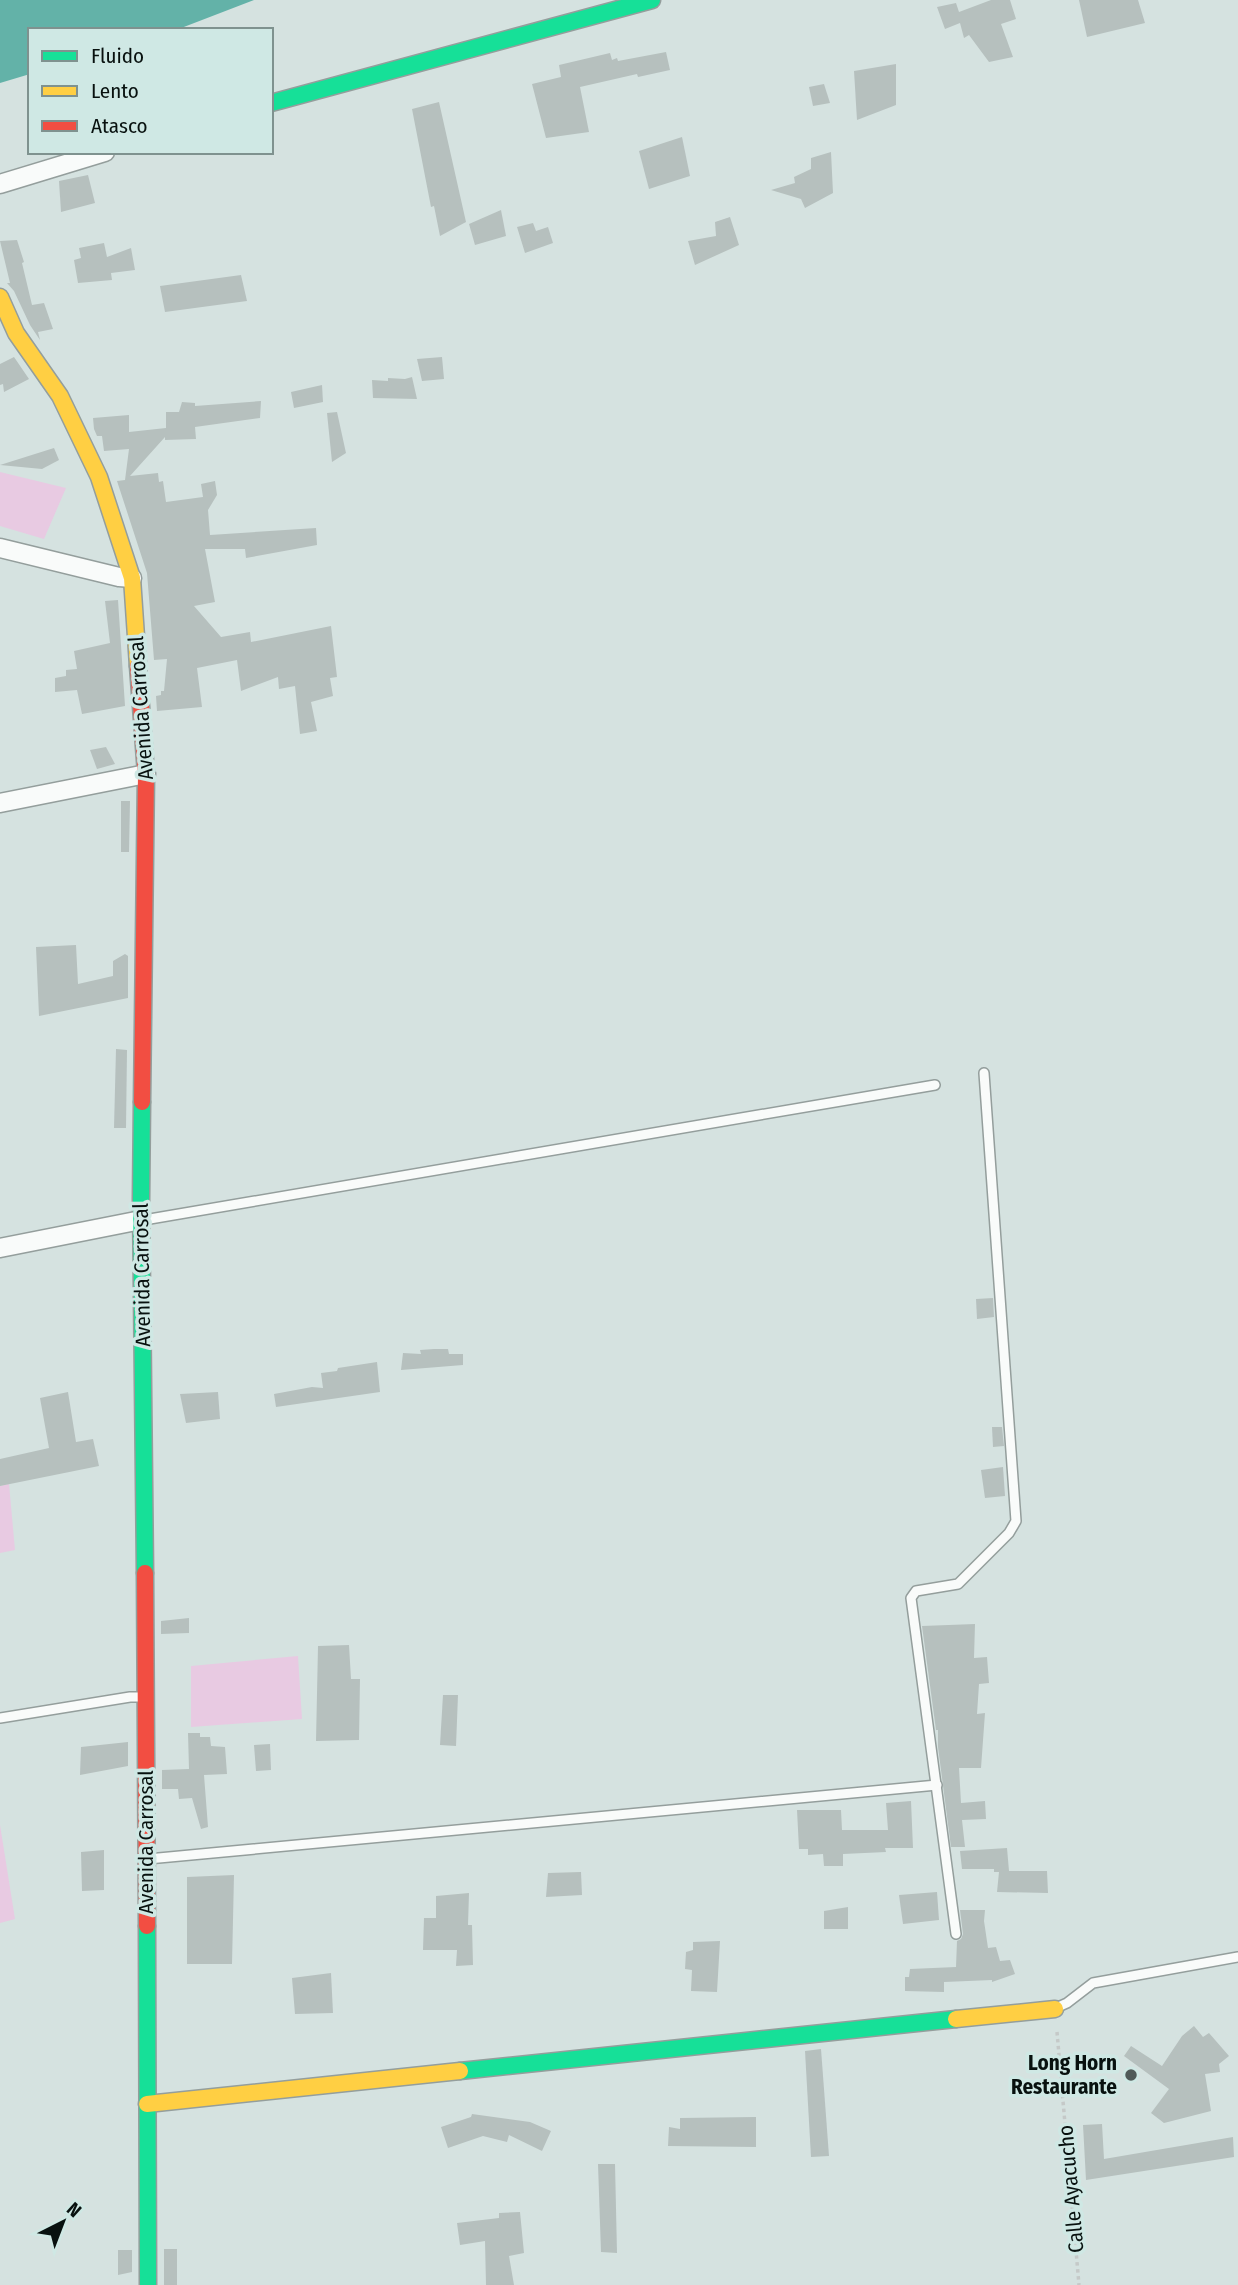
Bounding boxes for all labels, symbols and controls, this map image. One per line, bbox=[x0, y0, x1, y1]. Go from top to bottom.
legend bbox=[28, 28, 273, 154]
text: Fluido bbox=[91, 43, 144, 69]
text: Lento bbox=[91, 78, 139, 104]
text: Atasco bbox=[91, 113, 148, 139]
street label: Avenida Carrosal bbox=[123, 635, 159, 781]
street label: Avenida Carrosal bbox=[128, 1202, 156, 1347]
street label: Avenida Carrosal bbox=[133, 1770, 159, 1914]
place label: Long Horn Restaurante bbox=[1011, 2050, 1117, 2100]
marker: Long Horn Restaurante bbox=[1123, 2067, 1139, 2083]
street label: Calle Ayacucho bbox=[1052, 2124, 1090, 2254]
north arrow bbox=[28, 2187, 98, 2257]
text: N bbox=[62, 2197, 86, 2222]

